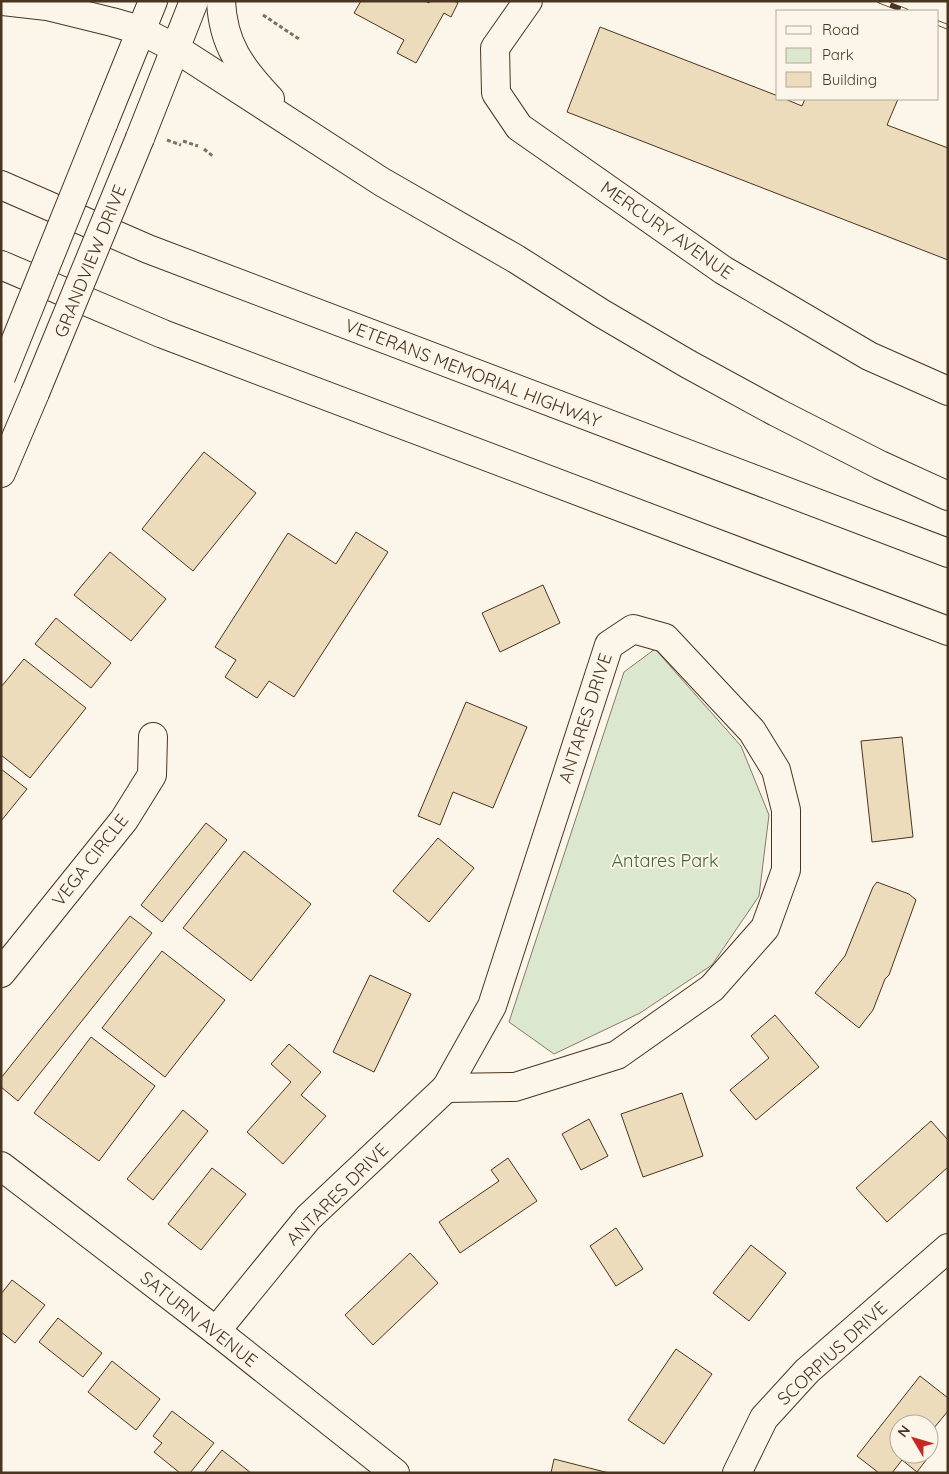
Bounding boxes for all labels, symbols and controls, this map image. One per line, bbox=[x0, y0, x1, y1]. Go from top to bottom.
legend bbox=[776, 10, 939, 100]
text: Road bbox=[822, 20, 859, 39]
text: Park bbox=[822, 45, 854, 64]
text: Building bbox=[822, 70, 877, 89]
street label: MERCURY AVENUE bbox=[596, 176, 738, 284]
street label: GRANDVIEW DRIVE bbox=[49, 181, 131, 341]
street label: VETERANS MEMORIAL HIGHWAY bbox=[342, 313, 604, 433]
street label: ANTARES DRIVE bbox=[553, 650, 617, 786]
street label: VEGA CIRCLE bbox=[47, 809, 133, 911]
park label: Antares Park bbox=[611, 849, 719, 872]
street label: ANTARES DRIVE bbox=[281, 1138, 393, 1250]
street label: SATURN AVENUE bbox=[136, 1266, 262, 1372]
street label: SCORPIUS DRIVE bbox=[772, 1296, 892, 1410]
north arrow bbox=[889, 1414, 939, 1464]
text: N bbox=[893, 1421, 914, 1441]

